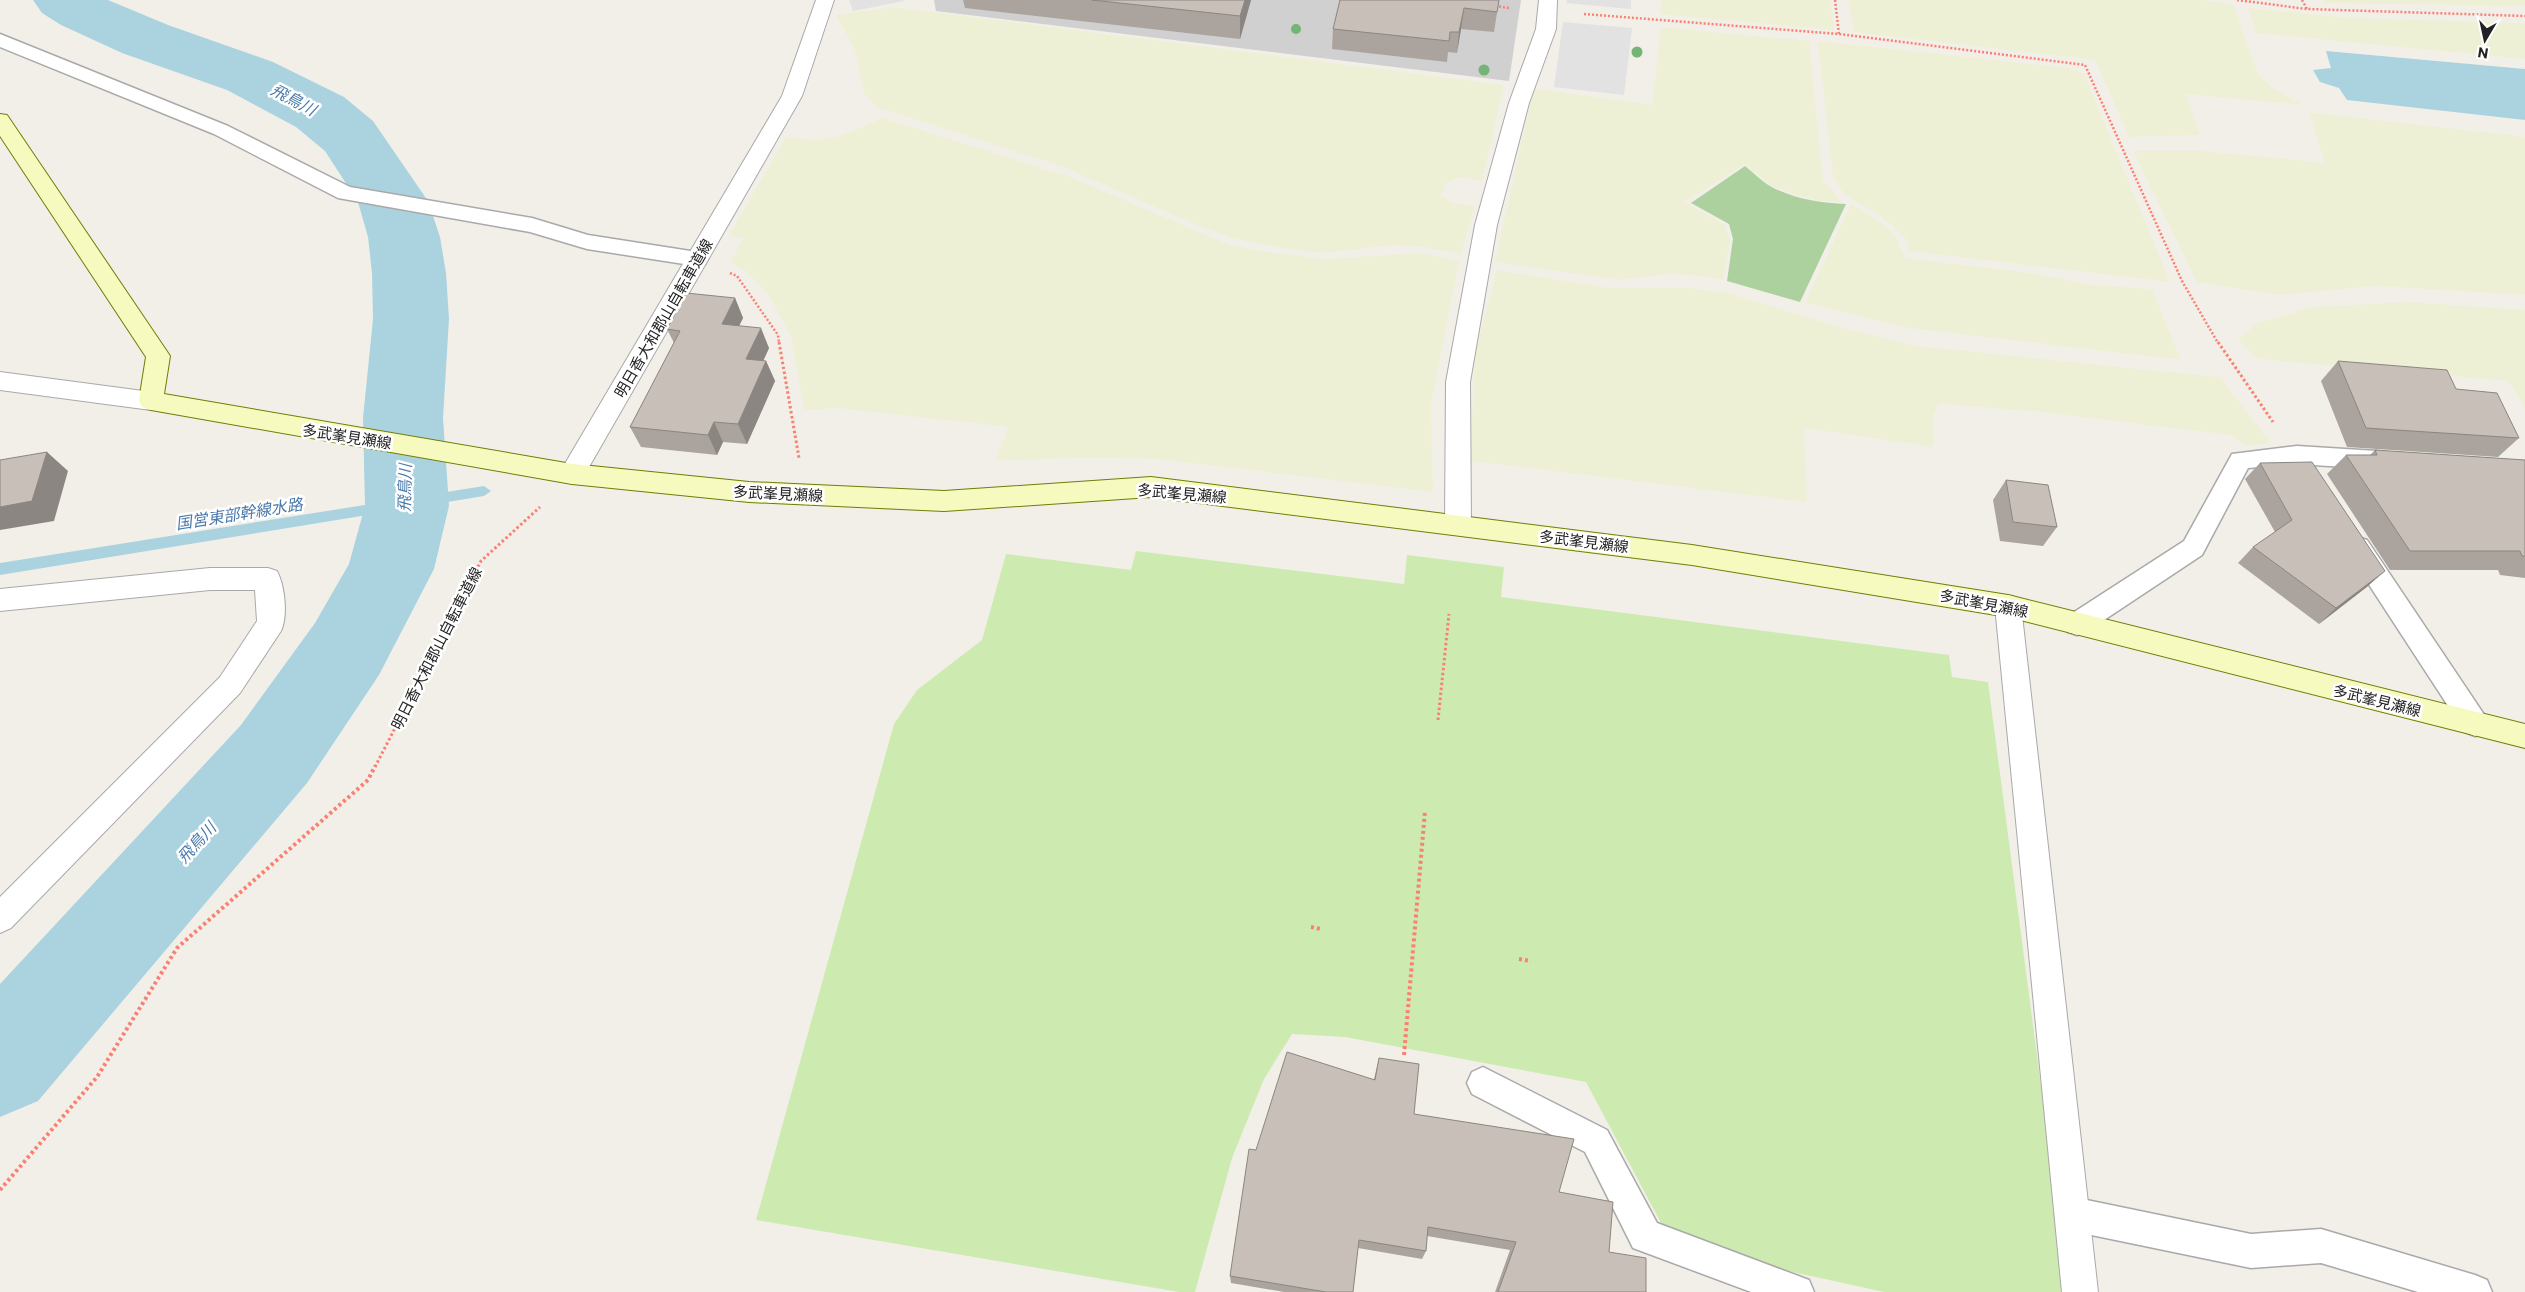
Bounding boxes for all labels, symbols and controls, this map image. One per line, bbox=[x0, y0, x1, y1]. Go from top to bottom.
north arrow bbox=[2460, 15, 2510, 65]
text: N bbox=[2476, 44, 2489, 63]
water label: 飛鳥川 bbox=[268, 79, 321, 120]
street label: 明日香大和郡山自転車道線 bbox=[610, 236, 716, 400]
street label: 多武峯見瀬線 bbox=[301, 420, 393, 452]
water label: 飛鳥川 bbox=[394, 462, 414, 512]
street label: 多武峯見瀬線 bbox=[1136, 480, 1228, 506]
street label: 多武峯見瀬線 bbox=[733, 482, 823, 504]
water label: 国営東部幹線水路 bbox=[174, 493, 306, 532]
street label: 多武峯見瀬線 bbox=[1538, 527, 1630, 555]
street label: 明日香大和郡山自転車道線 bbox=[387, 564, 485, 732]
street label: 多武峯見瀬線 bbox=[1938, 586, 2030, 620]
street label: 多武峯見瀬線 bbox=[2331, 680, 2423, 720]
water label: 飛鳥川 bbox=[173, 816, 220, 866]

